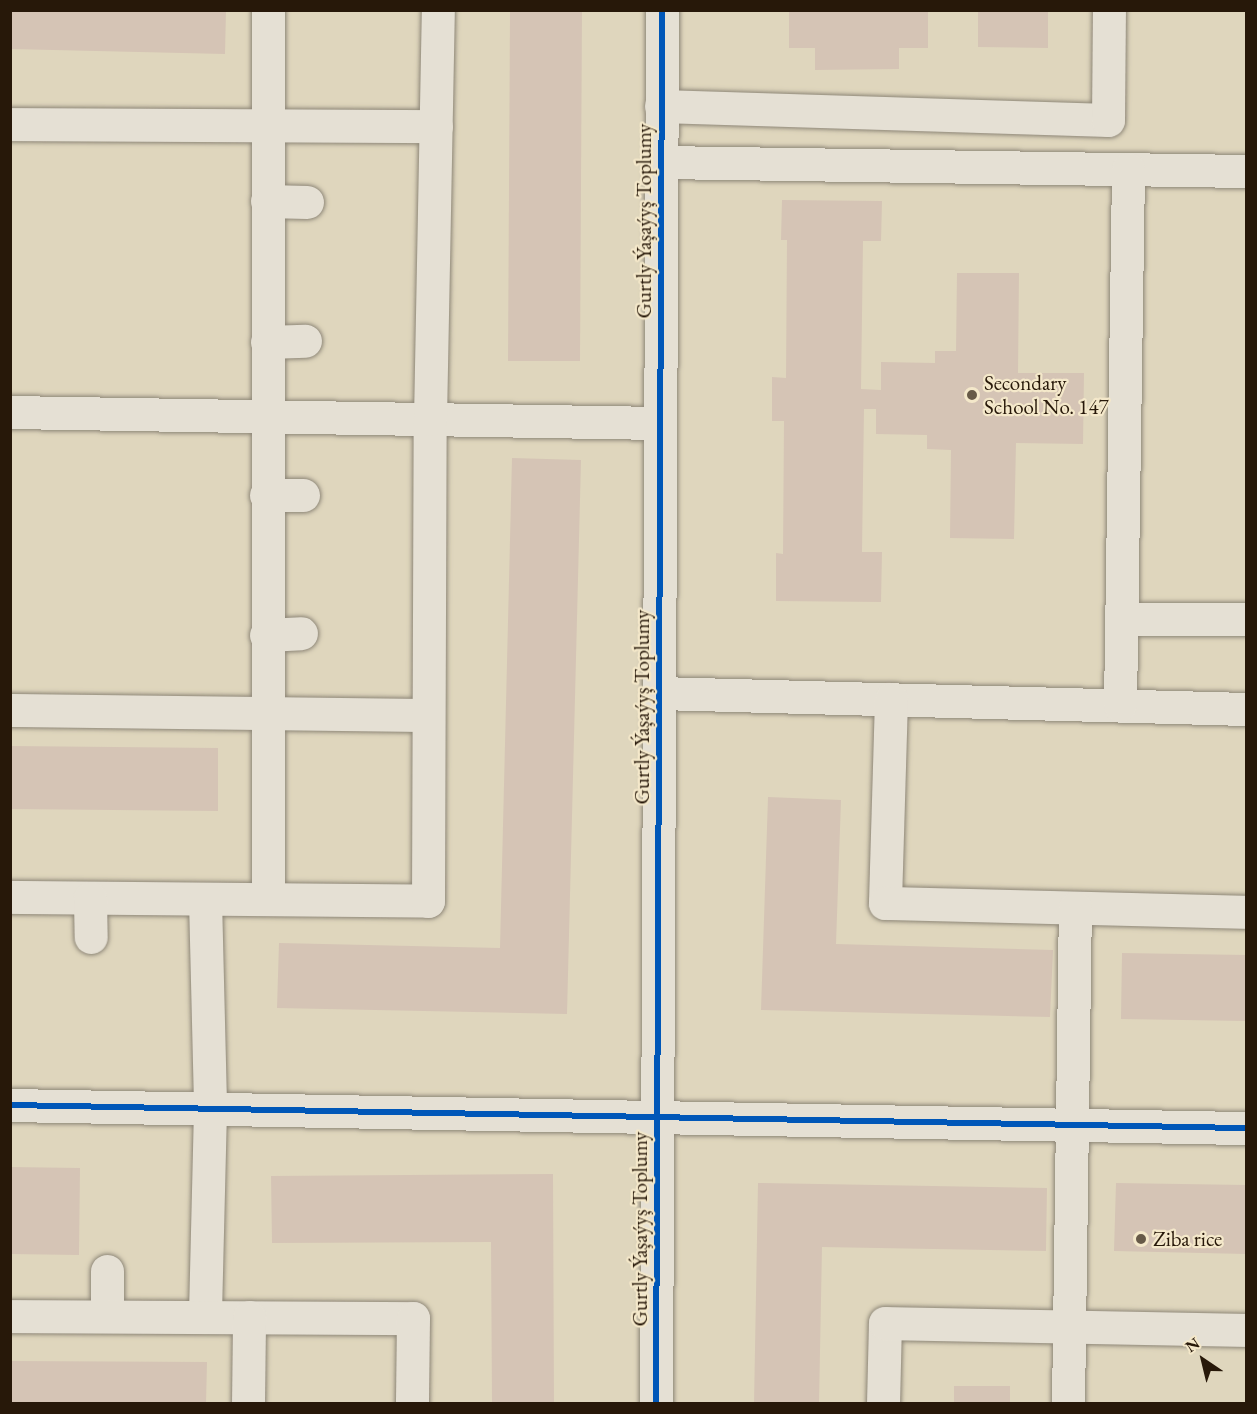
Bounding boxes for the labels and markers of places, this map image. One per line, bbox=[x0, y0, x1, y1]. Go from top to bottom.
place label: Secondary School No. 147 bbox=[984, 370, 1109, 420]
marker: Secondary School No. 147 bbox=[965, 388, 979, 402]
place label: Ziba rice bbox=[1153, 1226, 1222, 1252]
marker: Ziba rice bbox=[1134, 1232, 1148, 1246]

